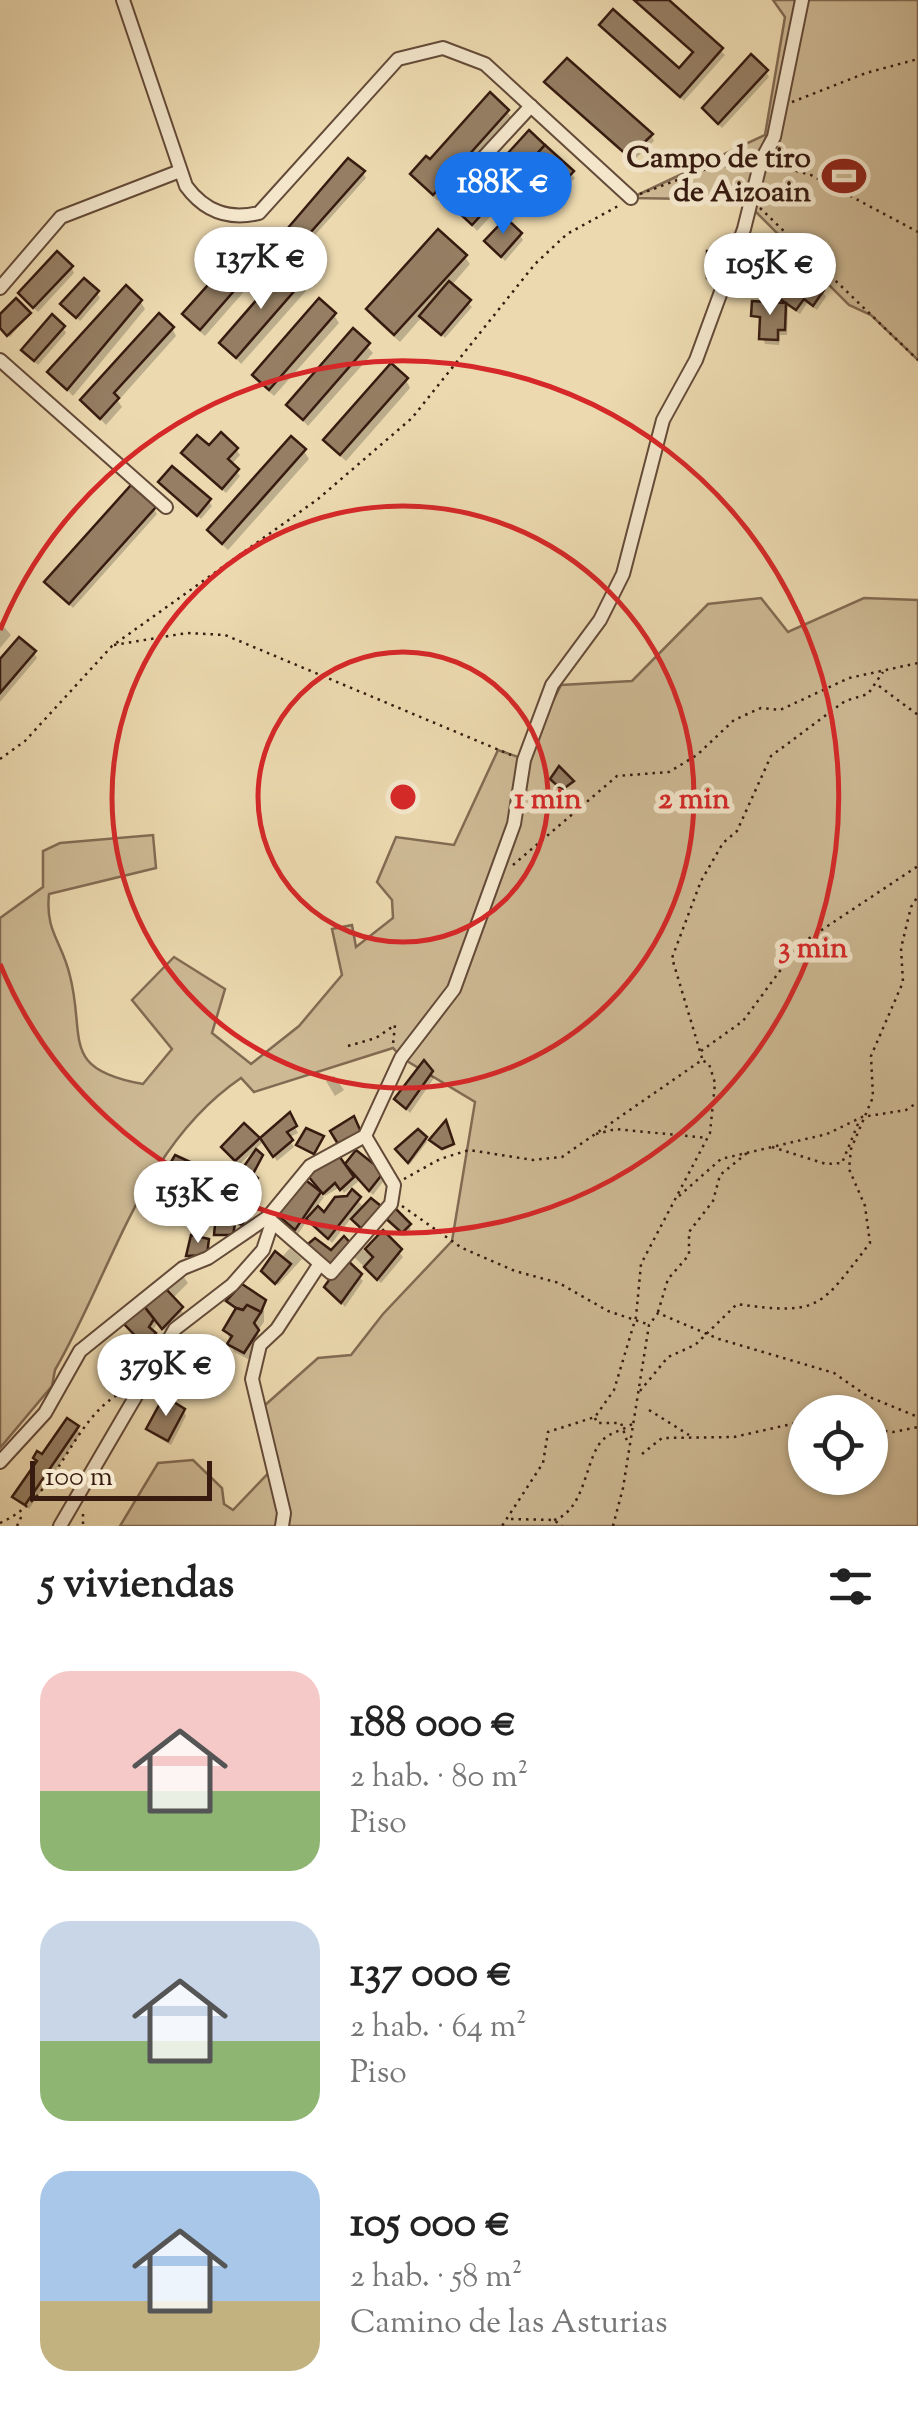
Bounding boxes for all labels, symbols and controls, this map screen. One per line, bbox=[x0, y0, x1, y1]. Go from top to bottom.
place label: Campo de tiro de Aizoain bbox=[626, 138, 811, 215]
pin: 188K € bbox=[422, 152, 584, 237]
sports icon: Campo de tiro de Aizoain bbox=[820, 152, 868, 200]
text: 188K € bbox=[457, 161, 549, 207]
pin: 137K € bbox=[180, 227, 342, 312]
pin: 105K € bbox=[689, 233, 851, 318]
text: 137K € bbox=[216, 236, 306, 282]
text: 105K € bbox=[726, 242, 814, 288]
centre of rings bbox=[385, 779, 421, 815]
text: 1 min bbox=[514, 779, 582, 822]
text: 2 min bbox=[658, 779, 730, 822]
text: 3 min bbox=[778, 928, 848, 971]
pin: 153K € bbox=[117, 1161, 279, 1246]
text: 153K € bbox=[156, 1170, 240, 1216]
pin: 379K € bbox=[85, 1334, 247, 1419]
text: 379K € bbox=[119, 1343, 213, 1389]
map controls bbox=[788, 1395, 888, 1495]
button: locate bbox=[788, 1395, 888, 1495]
scale bar bbox=[30, 1456, 212, 1500]
text: 100 m bbox=[45, 1458, 113, 1498]
text: 5 viviendas bbox=[40, 1556, 234, 1616]
icon: filters bbox=[823, 1559, 878, 1614]
text: 188 000 € bbox=[350, 1695, 517, 1755]
icon: home bbox=[120, 1711, 240, 1831]
text: 2 hab. · 80 m² bbox=[350, 1755, 528, 1801]
text: Piso bbox=[350, 1801, 407, 1847]
text: 137 000 € bbox=[350, 1945, 513, 2005]
icon: home bbox=[120, 1961, 240, 2081]
text: 2 hab. · 64 m² bbox=[350, 2005, 527, 2051]
text: Piso bbox=[350, 2051, 407, 2097]
text: 105 000 € bbox=[350, 2195, 511, 2255]
icon: home bbox=[120, 2211, 240, 2331]
text: 2 hab. · 58 m² bbox=[350, 2255, 522, 2301]
text: Camino de las Asturias bbox=[350, 2301, 667, 2347]

